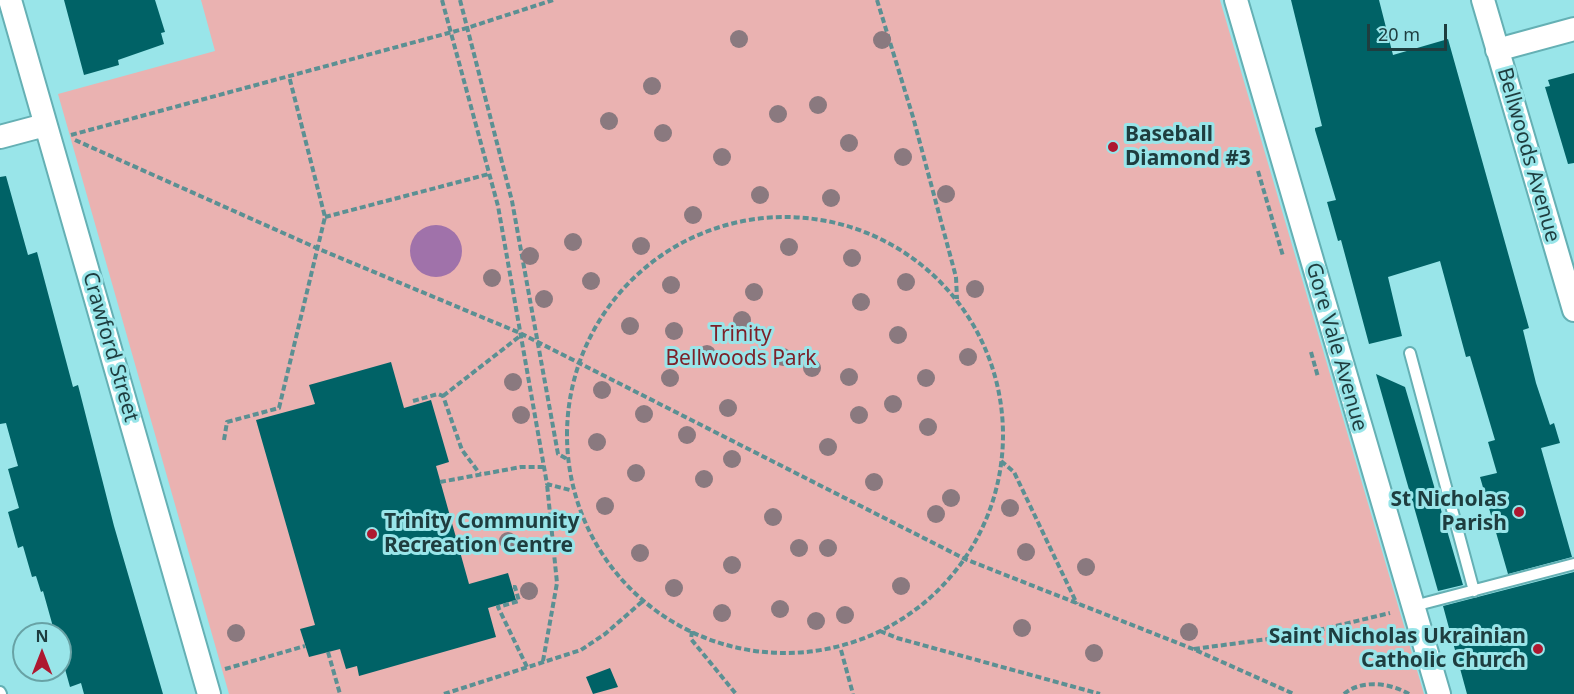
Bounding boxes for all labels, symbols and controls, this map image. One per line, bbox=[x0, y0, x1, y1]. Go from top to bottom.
scale bar bbox=[1370, 12, 1450, 50]
text: 20 m bbox=[1378, 22, 1420, 46]
street label: Bellwoods Avenue bbox=[1491, 65, 1565, 245]
place label: Baseball Diamond #3 bbox=[1125, 122, 1251, 172]
marker: Baseball Diamond #3 bbox=[1106, 140, 1120, 154]
street label: Gore Vale Avenue bbox=[1300, 260, 1372, 434]
street label: Crawford Street bbox=[77, 269, 143, 425]
park label: Trinity Bellwoods Park bbox=[665, 322, 817, 372]
place label: St Nicholas Parish bbox=[1391, 487, 1507, 537]
marker: St Nicholas Parish bbox=[1512, 505, 1526, 519]
place label: Trinity Community Recreation Centre bbox=[384, 509, 579, 559]
marker: Trinity Community Recreation Centre bbox=[365, 527, 379, 541]
north arrow bbox=[12, 622, 72, 682]
place label: Saint Nicholas Ukrainian Catholic Church bbox=[1269, 624, 1526, 674]
text: N bbox=[35, 625, 49, 647]
marker: Saint Nicholas Ukrainian Catholic Church bbox=[1531, 642, 1545, 656]

